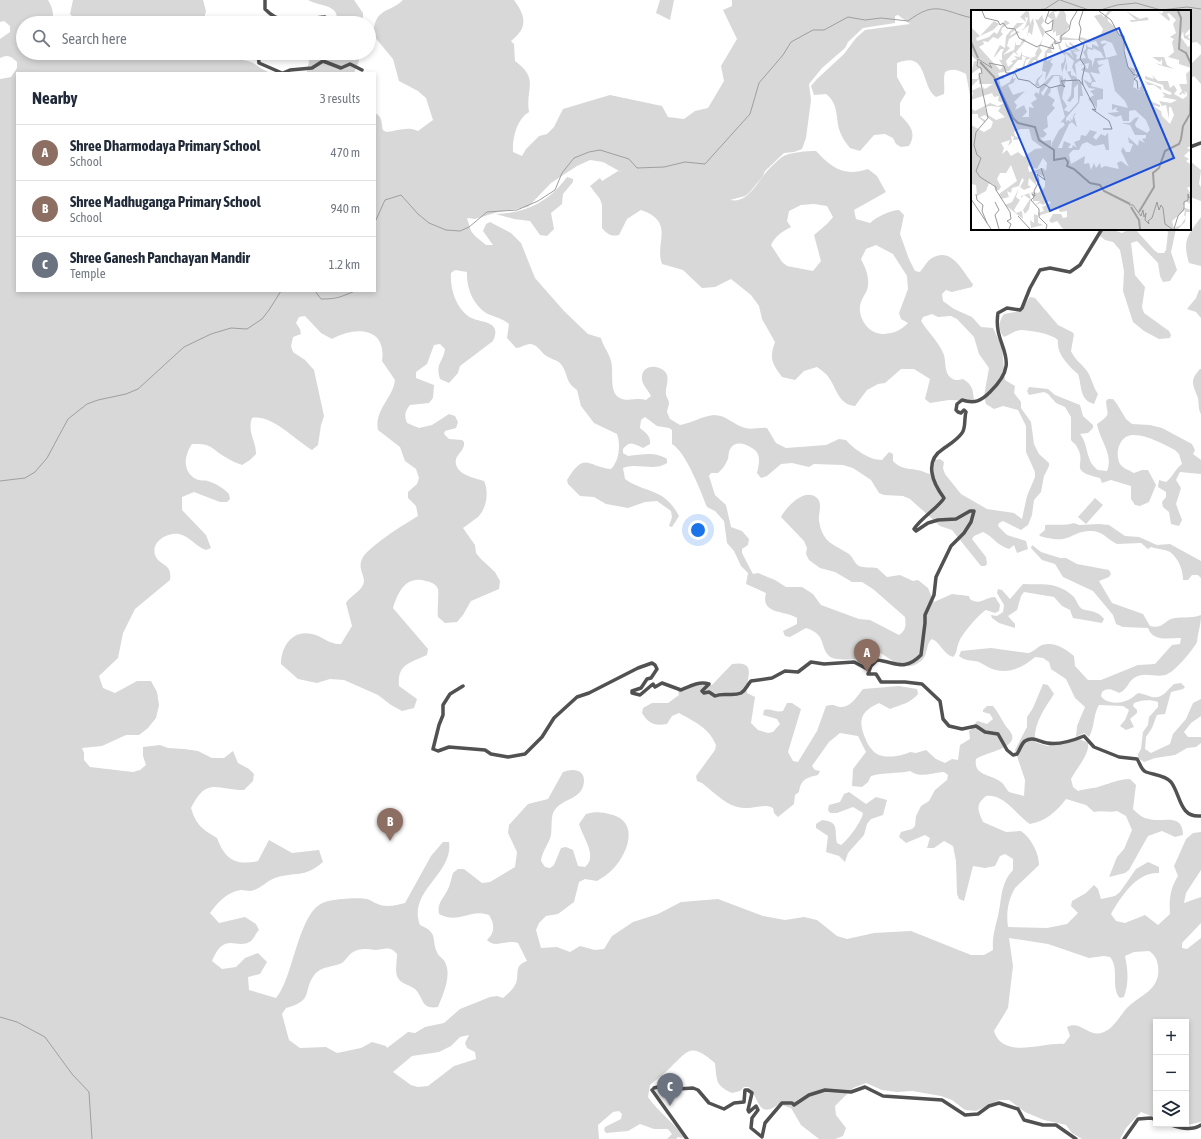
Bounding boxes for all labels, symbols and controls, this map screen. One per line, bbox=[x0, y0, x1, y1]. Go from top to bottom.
inset map bbox=[971, 10, 1191, 230]
search box bbox=[16, 16, 376, 60]
icon: search bbox=[30, 27, 52, 49]
text: Search here bbox=[62, 30, 127, 47]
text: Nearby bbox=[32, 88, 78, 108]
text: 3 results bbox=[320, 91, 360, 106]
text: Shree Dharmodaya Primary School bbox=[70, 137, 261, 154]
text: A bbox=[42, 145, 48, 160]
text: 470 m bbox=[331, 145, 360, 160]
text: School bbox=[70, 154, 102, 169]
text: Shree Madhuganga Primary School bbox=[70, 193, 261, 210]
text: B bbox=[42, 201, 48, 216]
text: 940 m bbox=[331, 201, 360, 216]
text: School bbox=[70, 210, 102, 225]
text: Shree Ganesh Panchayan Mandir bbox=[70, 249, 250, 266]
text: C bbox=[42, 257, 48, 272]
text: 1.2 km bbox=[329, 257, 360, 272]
text: Temple bbox=[70, 266, 106, 281]
your location bbox=[688, 520, 708, 540]
pin: A bbox=[854, 639, 880, 672]
pin: B bbox=[377, 808, 403, 841]
map controls bbox=[1153, 1019, 1189, 1127]
button: + bbox=[1153, 1019, 1189, 1055]
button: − bbox=[1153, 1055, 1189, 1091]
pin: C bbox=[657, 1073, 683, 1106]
button: layers bbox=[1153, 1091, 1189, 1127]

